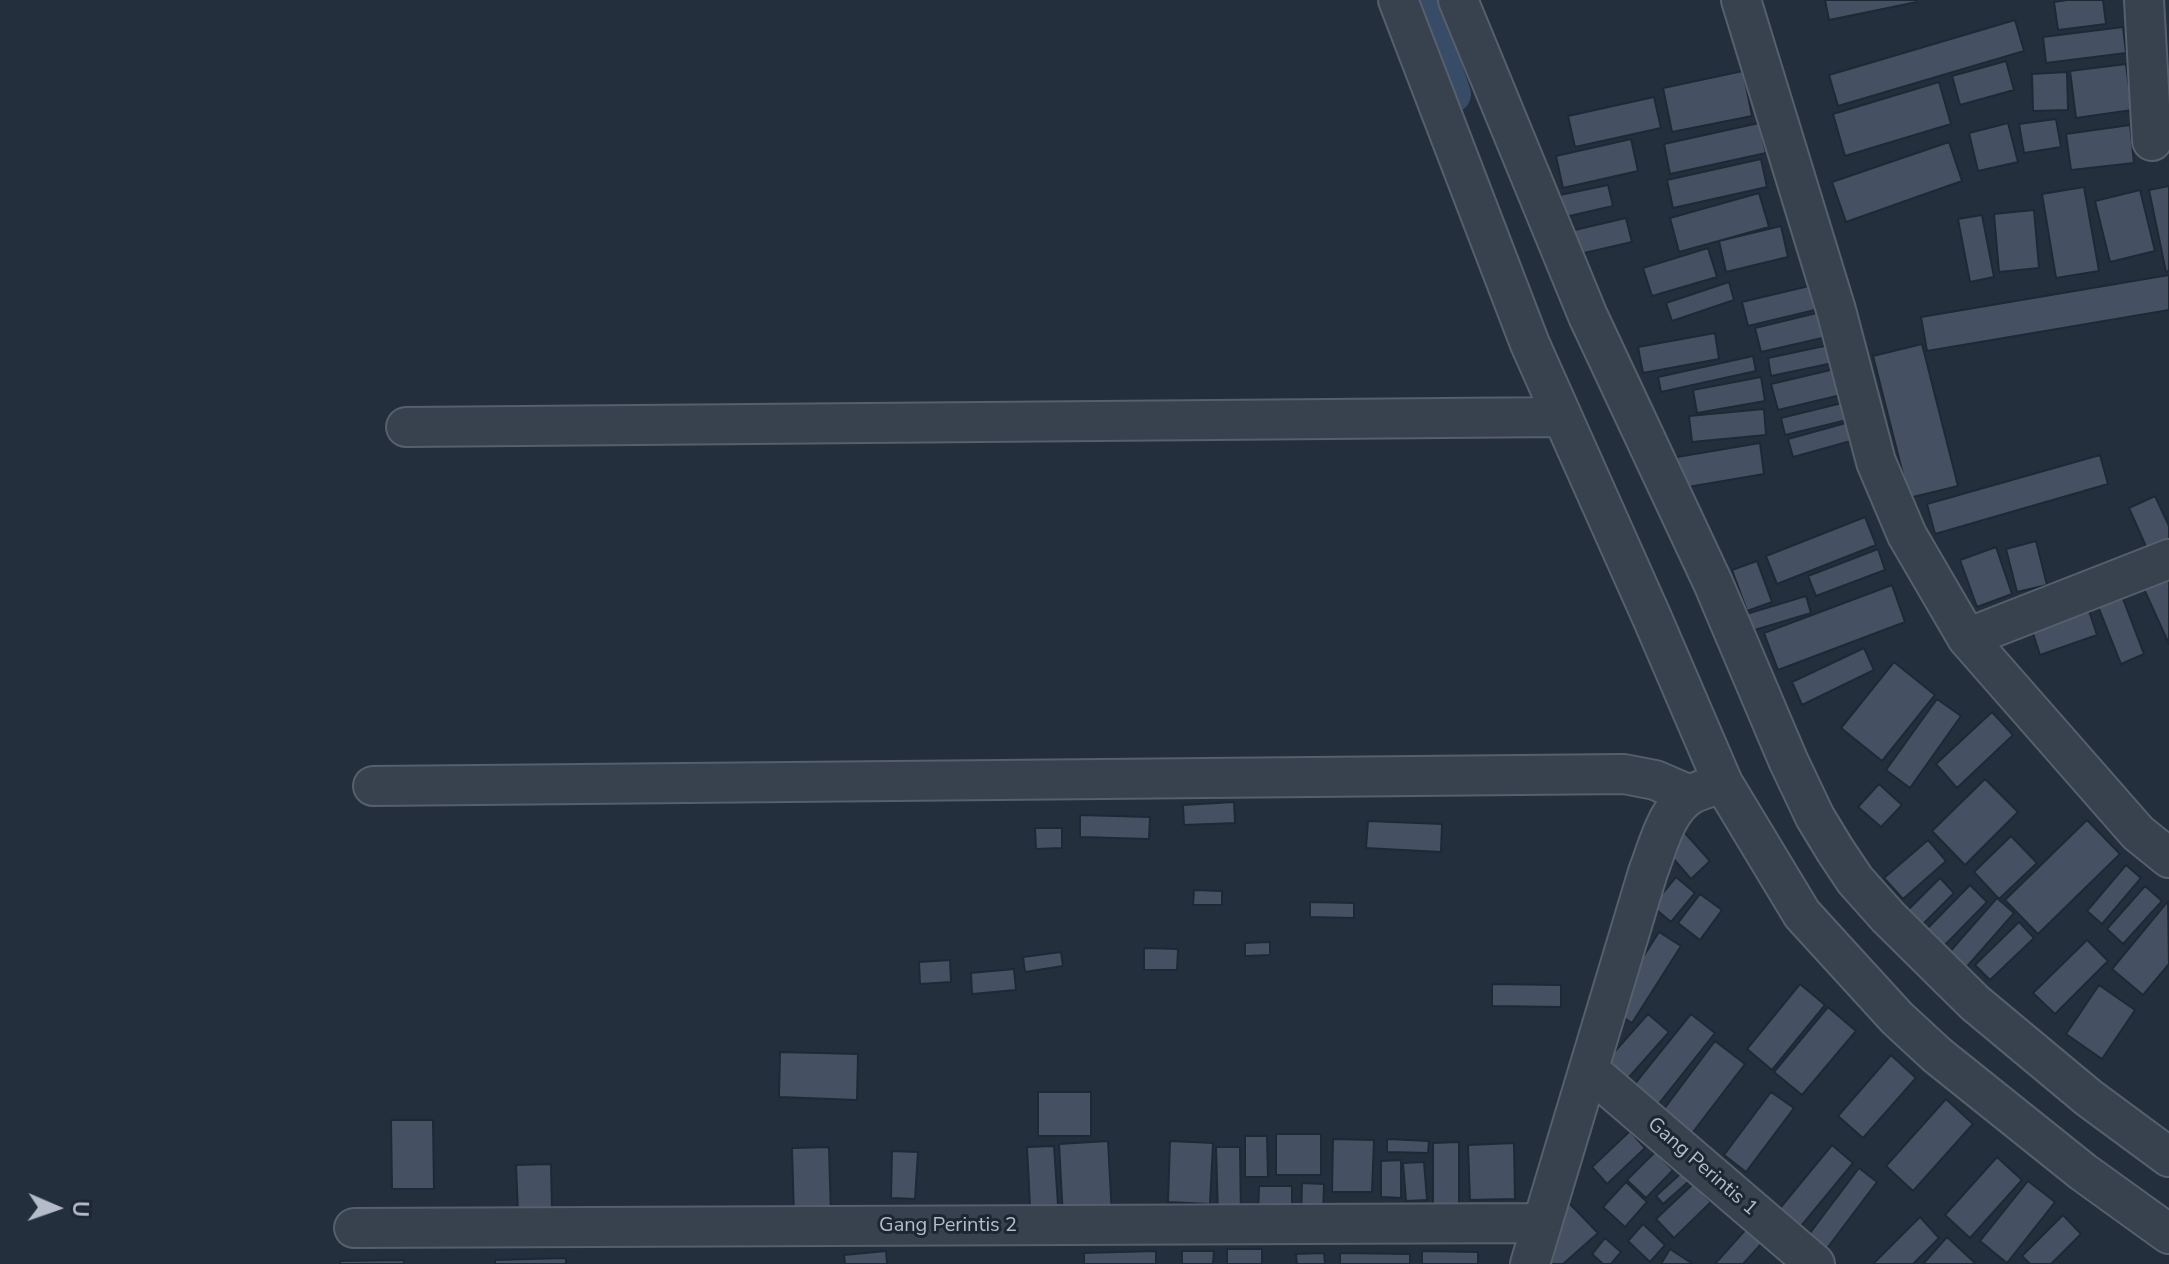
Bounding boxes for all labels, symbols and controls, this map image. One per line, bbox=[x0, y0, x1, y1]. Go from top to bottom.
street label: Gang Perintis 1 bbox=[1642, 1113, 1762, 1221]
north arrow bbox=[16, 1168, 96, 1248]
text: U bbox=[65, 1200, 95, 1217]
street label: Gang Perintis 2 bbox=[879, 1214, 1017, 1238]

